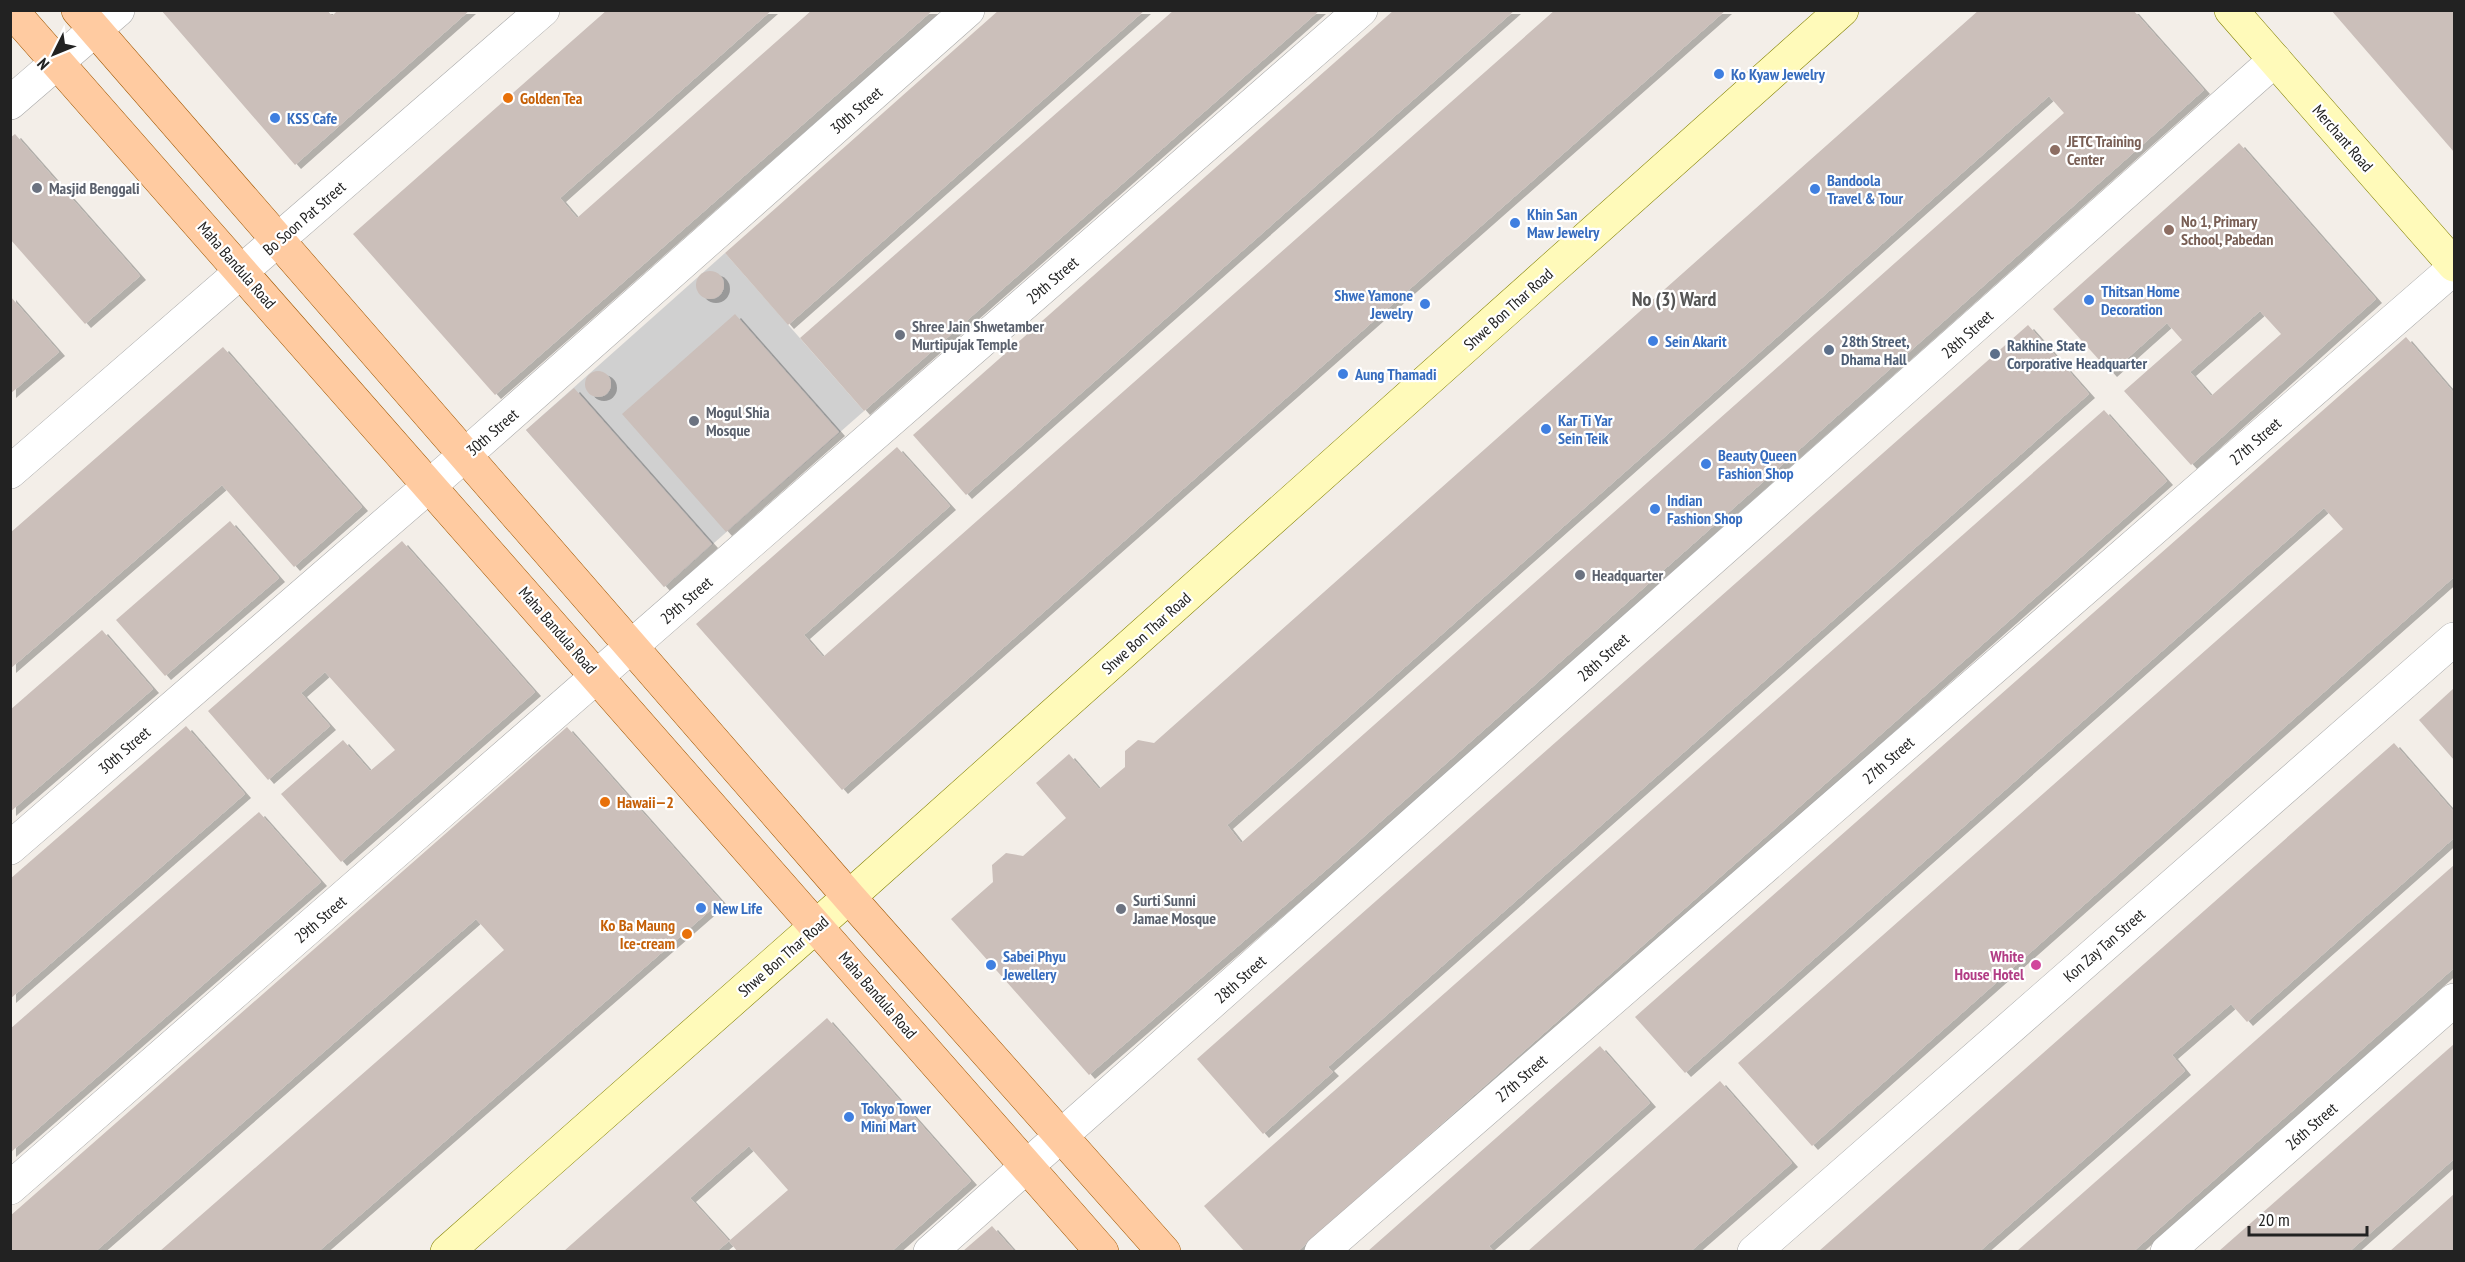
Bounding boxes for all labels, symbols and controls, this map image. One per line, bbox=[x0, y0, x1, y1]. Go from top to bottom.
north arrow bbox=[24, 24, 84, 84]
text: N bbox=[33, 54, 53, 74]
place label: Ko Kyaw Jewelry bbox=[1731, 64, 1825, 84]
marker: Ko Kyaw Jewelry bbox=[1712, 67, 1726, 81]
street label: 30th Street bbox=[826, 82, 887, 138]
place label: Golden Tea bbox=[520, 88, 583, 108]
marker: Golden Tea bbox=[501, 91, 515, 105]
street label: Merchant Road bbox=[2308, 100, 2378, 176]
place label: KSS Cafe bbox=[287, 108, 338, 128]
marker: KSS Cafe bbox=[268, 111, 282, 125]
place label: JETC Training Center bbox=[2066, 131, 2141, 169]
marker: JETC Training Center bbox=[2048, 143, 2062, 157]
place label: Bandoola Travel & Tour bbox=[1827, 170, 1904, 208]
street label: Bo Soon Pat Street bbox=[259, 176, 350, 259]
place label: Masjid Benggali bbox=[49, 178, 140, 198]
marker: Masjid Benggali bbox=[30, 181, 44, 195]
marker: Bandoola Travel & Tour bbox=[1808, 182, 1822, 196]
place label: Khin San Maw Jewelry bbox=[1527, 204, 1600, 242]
place label: No 1, Primary School, Pabedan bbox=[2181, 211, 2273, 249]
marker: Khin San Maw Jewelry bbox=[1508, 216, 1522, 230]
street label: Maha Bandula Road bbox=[194, 217, 280, 313]
marker: No 1, Primary School, Pabedan bbox=[2162, 223, 2176, 237]
street label: 29th Street bbox=[1022, 252, 1083, 308]
street label: Shwe Bon Thar Road bbox=[1459, 264, 1557, 354]
place label: Thitsan Home Decoration bbox=[2101, 281, 2180, 319]
place label: Shwe Yamone Jewelry bbox=[1334, 285, 1414, 323]
district label: No (3) Ward bbox=[1632, 286, 1716, 312]
marker: Thitsan Home Decoration bbox=[2082, 293, 2096, 307]
marker: Shwe Yamone Jewelry bbox=[1418, 297, 1432, 311]
street label: 28th Street bbox=[1937, 305, 1997, 362]
place label: Shree Jain Shwetamber Murtipujak Temple bbox=[912, 316, 1044, 354]
marker: Shree Jain Shwetamber Murtipujak Temple bbox=[893, 328, 907, 342]
place label: Sein Akarit bbox=[1665, 331, 1727, 351]
place label: 28th Street, Dhama Hall bbox=[1841, 331, 1910, 369]
marker: Sein Akarit bbox=[1646, 334, 1660, 348]
place label: Rakhine State Corporative Headquarter bbox=[2007, 335, 2147, 373]
marker: 28th Street, Dhama Hall bbox=[1822, 343, 1836, 357]
marker: Rakhine State Corporative Headquarter bbox=[1988, 347, 2002, 361]
place label: Aung Thamadi bbox=[1354, 364, 1437, 384]
marker: Aung Thamadi bbox=[1336, 367, 1350, 381]
place label: Mogul Shia Mosque bbox=[706, 402, 770, 440]
street label: 30th Street bbox=[462, 404, 523, 460]
place label: Kar Ti Yar Sein Teik bbox=[1558, 410, 1613, 448]
street label: 27th Street bbox=[2225, 413, 2285, 469]
marker: Mogul Shia Mosque bbox=[687, 414, 701, 428]
marker: Kar Ti Yar Sein Teik bbox=[1539, 422, 1553, 436]
place label: Beauty Queen Fashion Shop bbox=[1718, 445, 1797, 483]
marker: Beauty Queen Fashion Shop bbox=[1699, 457, 1713, 471]
place label: Indian Fashion Shop bbox=[1667, 490, 1743, 528]
marker: Indian Fashion Shop bbox=[1648, 502, 1662, 516]
place label: Headquarter bbox=[1592, 565, 1664, 585]
marker: Headquarter bbox=[1573, 568, 1587, 582]
street label: 29th Street bbox=[656, 572, 717, 628]
street label: Maha Bandula Road bbox=[515, 582, 601, 678]
street label: Shwe Bon Thar Road bbox=[1097, 588, 1195, 678]
street label: 28th Street bbox=[1573, 628, 1633, 685]
street label: 30th Street bbox=[94, 722, 155, 778]
street label: 27th Street bbox=[1858, 732, 1918, 788]
place label: Hawaii—2 bbox=[617, 792, 674, 812]
marker: Hawaii—2 bbox=[598, 795, 612, 809]
place label: Surti Sunni Jamae Mosque bbox=[1132, 890, 1216, 928]
street label: 29th Street bbox=[290, 891, 351, 947]
place label: New Life bbox=[713, 898, 763, 918]
marker: New Life bbox=[694, 901, 708, 915]
marker: Surti Sunni Jamae Mosque bbox=[1114, 902, 1128, 916]
street label: Kon Zay Tan Street bbox=[2059, 904, 2149, 986]
street label: Shwe Bon Thar Road bbox=[734, 911, 832, 1001]
place label: Ko Ba Maung Ice-cream bbox=[601, 915, 675, 953]
marker: Ko Ba Maung Ice-cream bbox=[680, 927, 694, 941]
place label: Sabei Phyu Jewellery bbox=[1002, 946, 1066, 984]
place label: White House Hotel bbox=[1954, 946, 2024, 984]
street label: Maha Bandula Road bbox=[835, 947, 921, 1043]
street label: 28th Street bbox=[1210, 950, 1270, 1007]
marker: Sabei Phyu Jewellery bbox=[984, 958, 998, 972]
marker: White House Hotel bbox=[2029, 958, 2043, 972]
street label: 27th Street bbox=[1491, 1050, 1551, 1106]
place label: Tokyo Tower Mini Mart bbox=[861, 1098, 931, 1136]
street label: 26th Street bbox=[2281, 1098, 2342, 1154]
marker: Tokyo Tower Mini Mart bbox=[842, 1110, 856, 1124]
scale bar bbox=[2249, 1199, 2368, 1237]
text: 20 m bbox=[2258, 1208, 2290, 1231]

